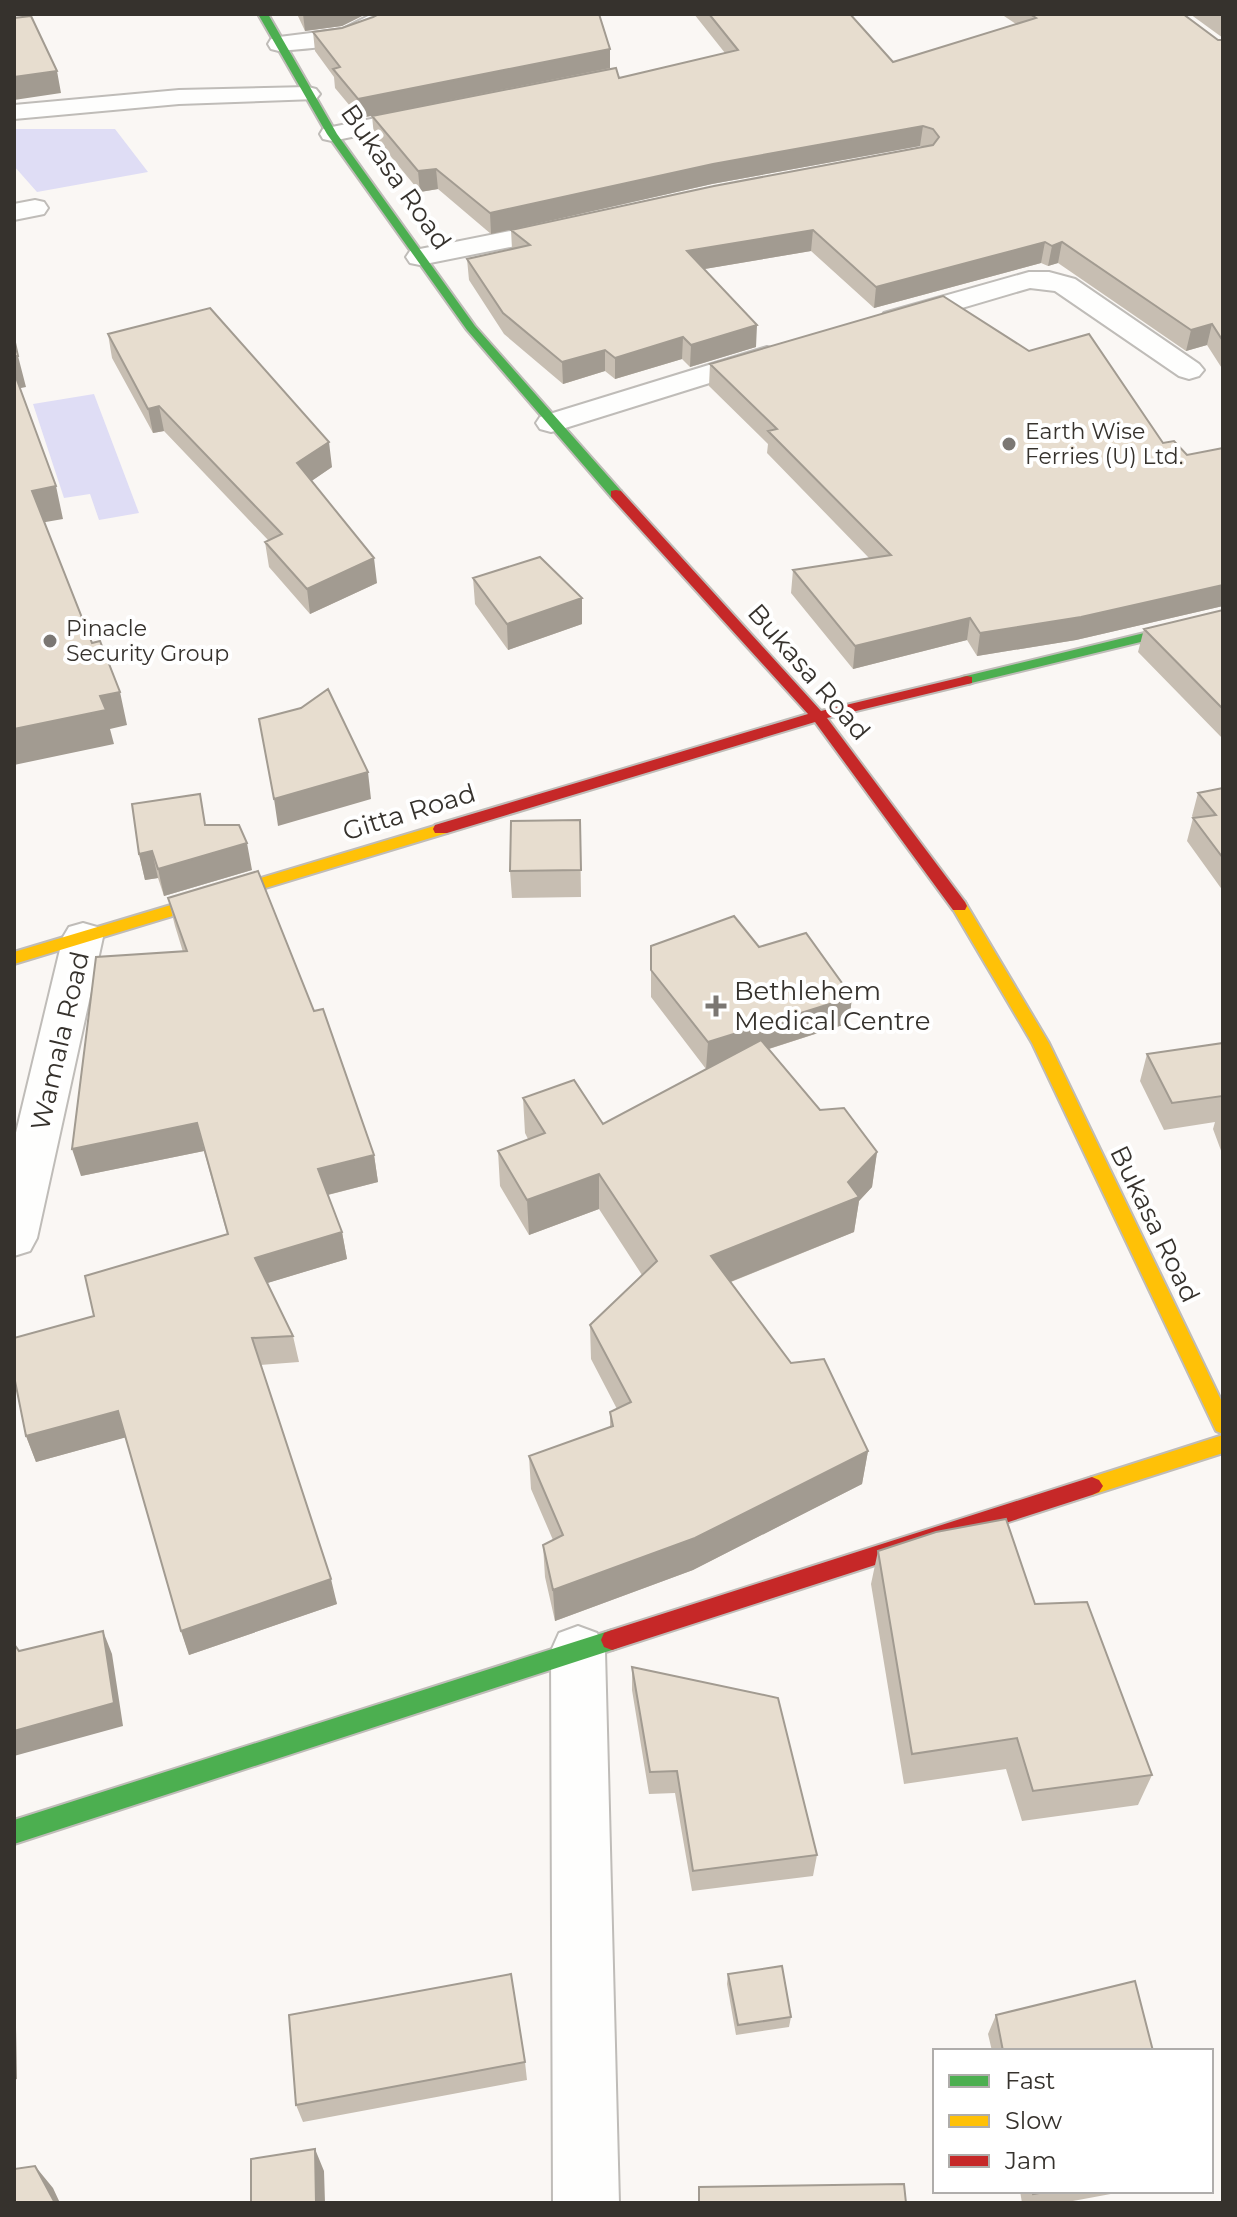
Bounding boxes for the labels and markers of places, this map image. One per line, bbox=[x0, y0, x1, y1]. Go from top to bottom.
place label: Earth Wise Ferries (U) Ltd. bbox=[1025, 418, 1183, 470]
marker: Earth Wise Ferries (U) Ltd. bbox=[1000, 435, 1018, 453]
place label: Pinacle Security Group bbox=[66, 615, 229, 667]
marker: Pinacle Security Group bbox=[41, 632, 59, 650]
place label: Bethlehem Medical Centre bbox=[734, 975, 930, 1037]
marker: Bethlehem Medical Centre bbox=[705, 995, 727, 1017]

